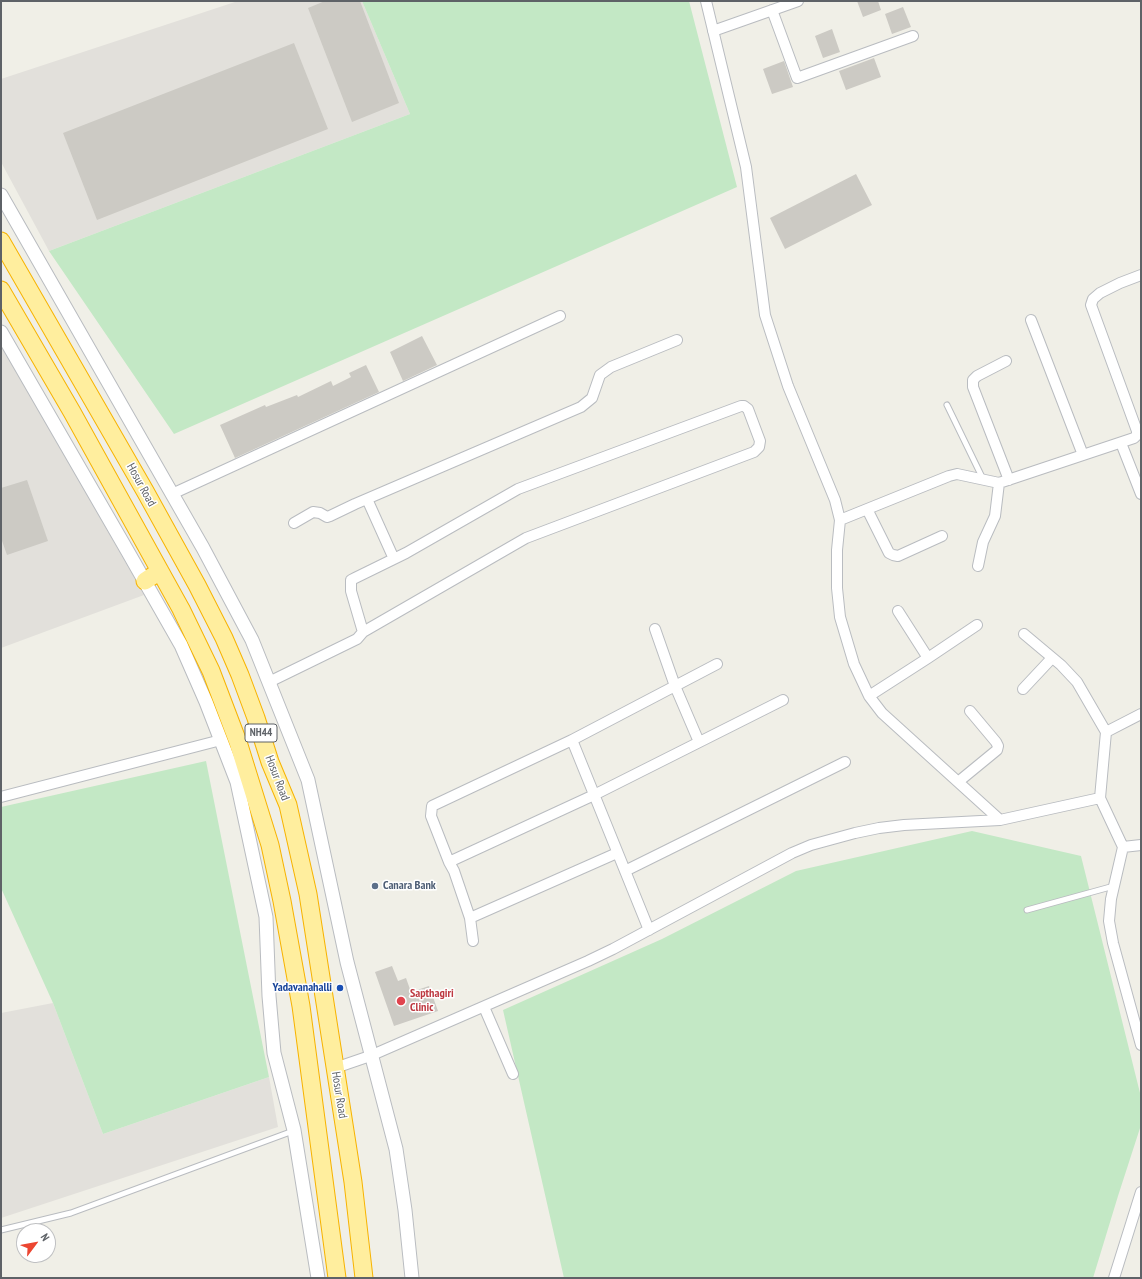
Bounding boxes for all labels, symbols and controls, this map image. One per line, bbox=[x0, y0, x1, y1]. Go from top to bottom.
street label: Hosur Road bbox=[123, 461, 159, 509]
road number: NH44 bbox=[245, 724, 277, 742]
street label: Hosur Road bbox=[262, 753, 292, 803]
place label: Canara Bank bbox=[383, 879, 436, 893]
marker: Canara Bank bbox=[370, 881, 380, 891]
place label: Yadavanahalli bbox=[273, 981, 332, 995]
marker: Yadavanahalli bbox=[335, 983, 345, 993]
place label: Sapthagiri Clinic bbox=[410, 987, 454, 1015]
marker: Sapthagiri Clinic bbox=[395, 995, 407, 1007]
street label: Hosur Road bbox=[328, 1071, 350, 1119]
north arrow bbox=[16, 1223, 56, 1263]
text: N bbox=[38, 1231, 53, 1243]

